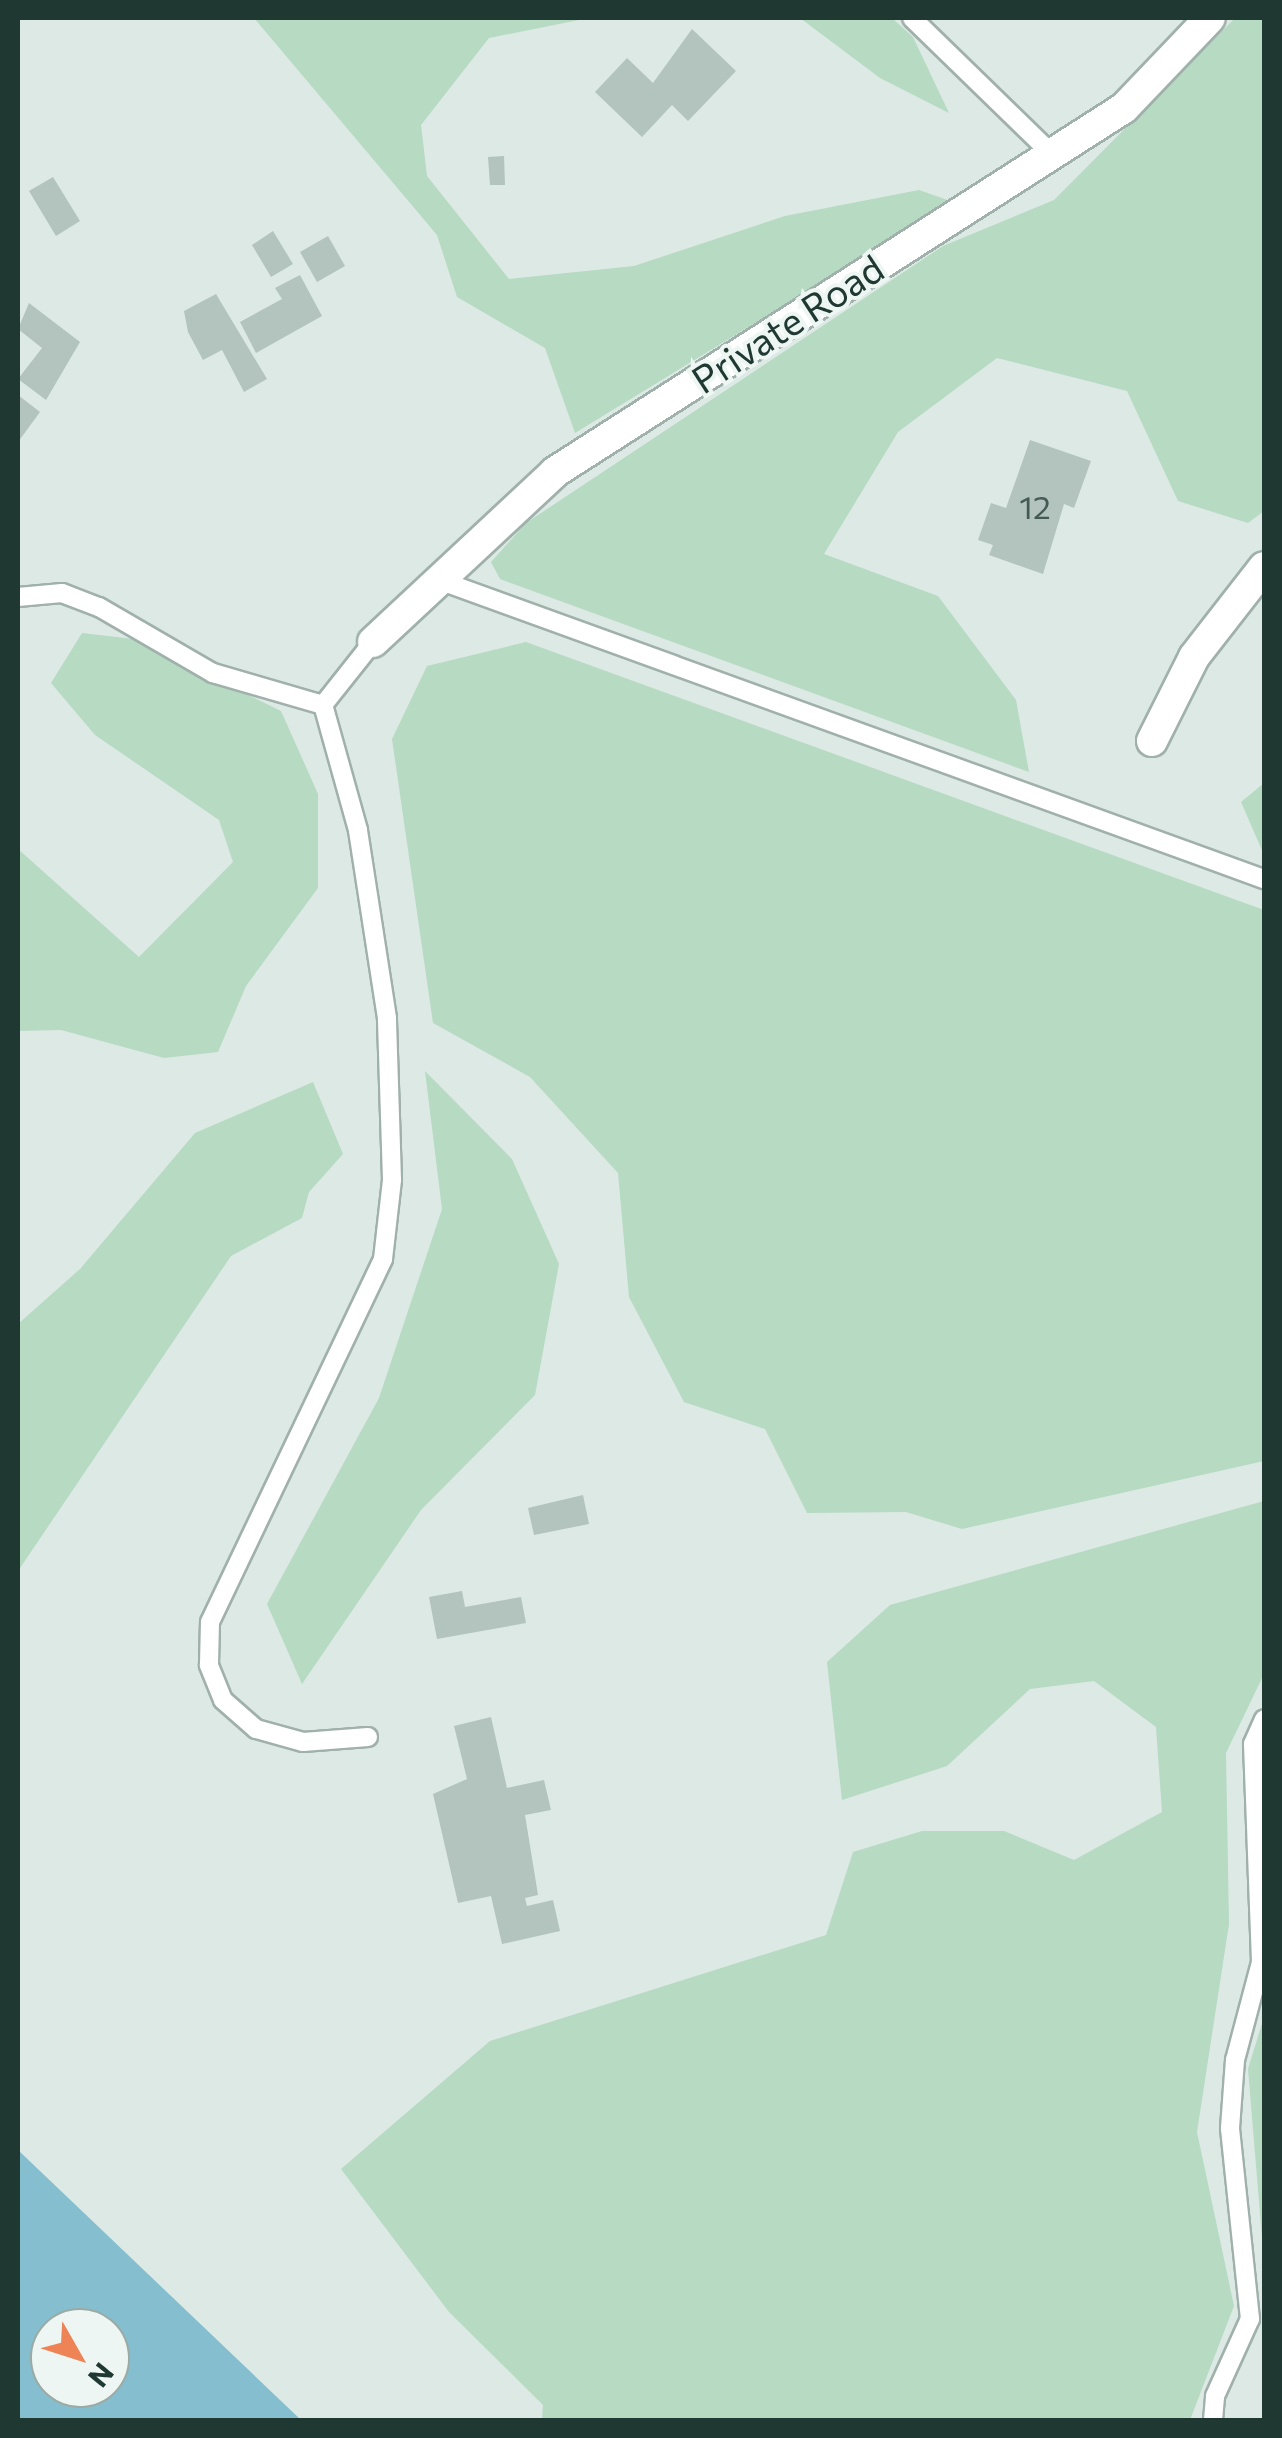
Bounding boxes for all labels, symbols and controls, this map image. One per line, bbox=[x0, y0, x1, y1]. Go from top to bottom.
street label: Private Road bbox=[683, 244, 891, 402]
house number: 12 bbox=[1019, 487, 1051, 525]
north arrow bbox=[30, 2308, 130, 2408]
text: N bbox=[82, 2357, 122, 2394]

